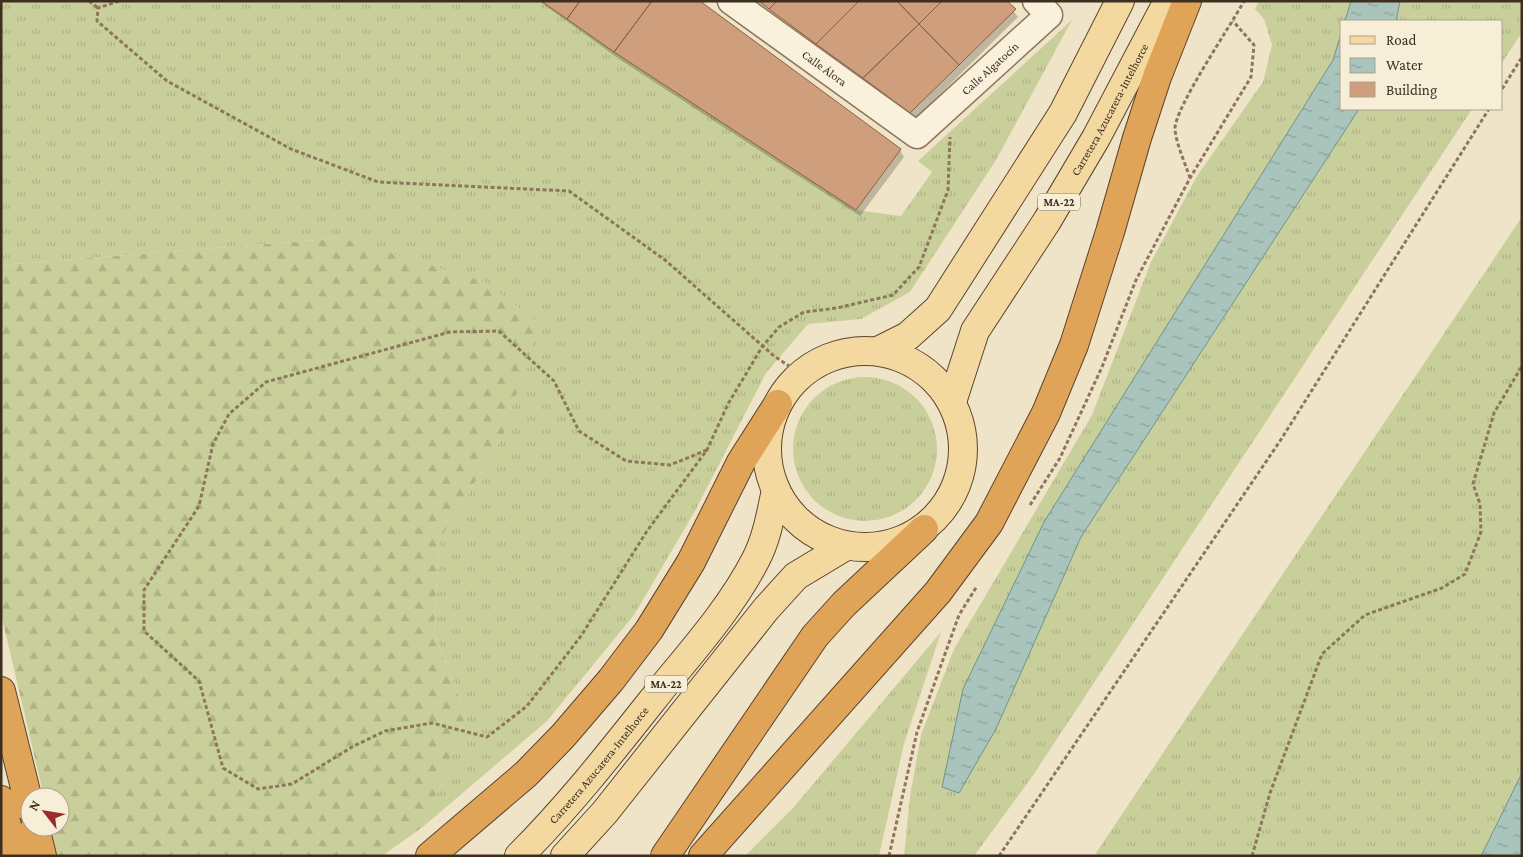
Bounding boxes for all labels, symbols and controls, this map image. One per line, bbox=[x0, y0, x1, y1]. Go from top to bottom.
legend bbox=[1340, 20, 1503, 110]
text: Road bbox=[1386, 32, 1417, 48]
street label: Calle Algatocín bbox=[959, 39, 1022, 98]
street label: Carretera Azucarera-Intelhorce bbox=[1068, 41, 1151, 178]
street label: Calle Álora bbox=[799, 47, 850, 89]
text: Water bbox=[1386, 57, 1423, 73]
text: Building bbox=[1386, 82, 1437, 99]
road number: MA-22 bbox=[1038, 193, 1080, 210]
road number: MA-22 bbox=[645, 676, 687, 692]
street label: Carretera Azucarera-Intelhorce bbox=[546, 704, 652, 827]
north arrow bbox=[20, 787, 70, 837]
text: N bbox=[25, 797, 43, 814]

